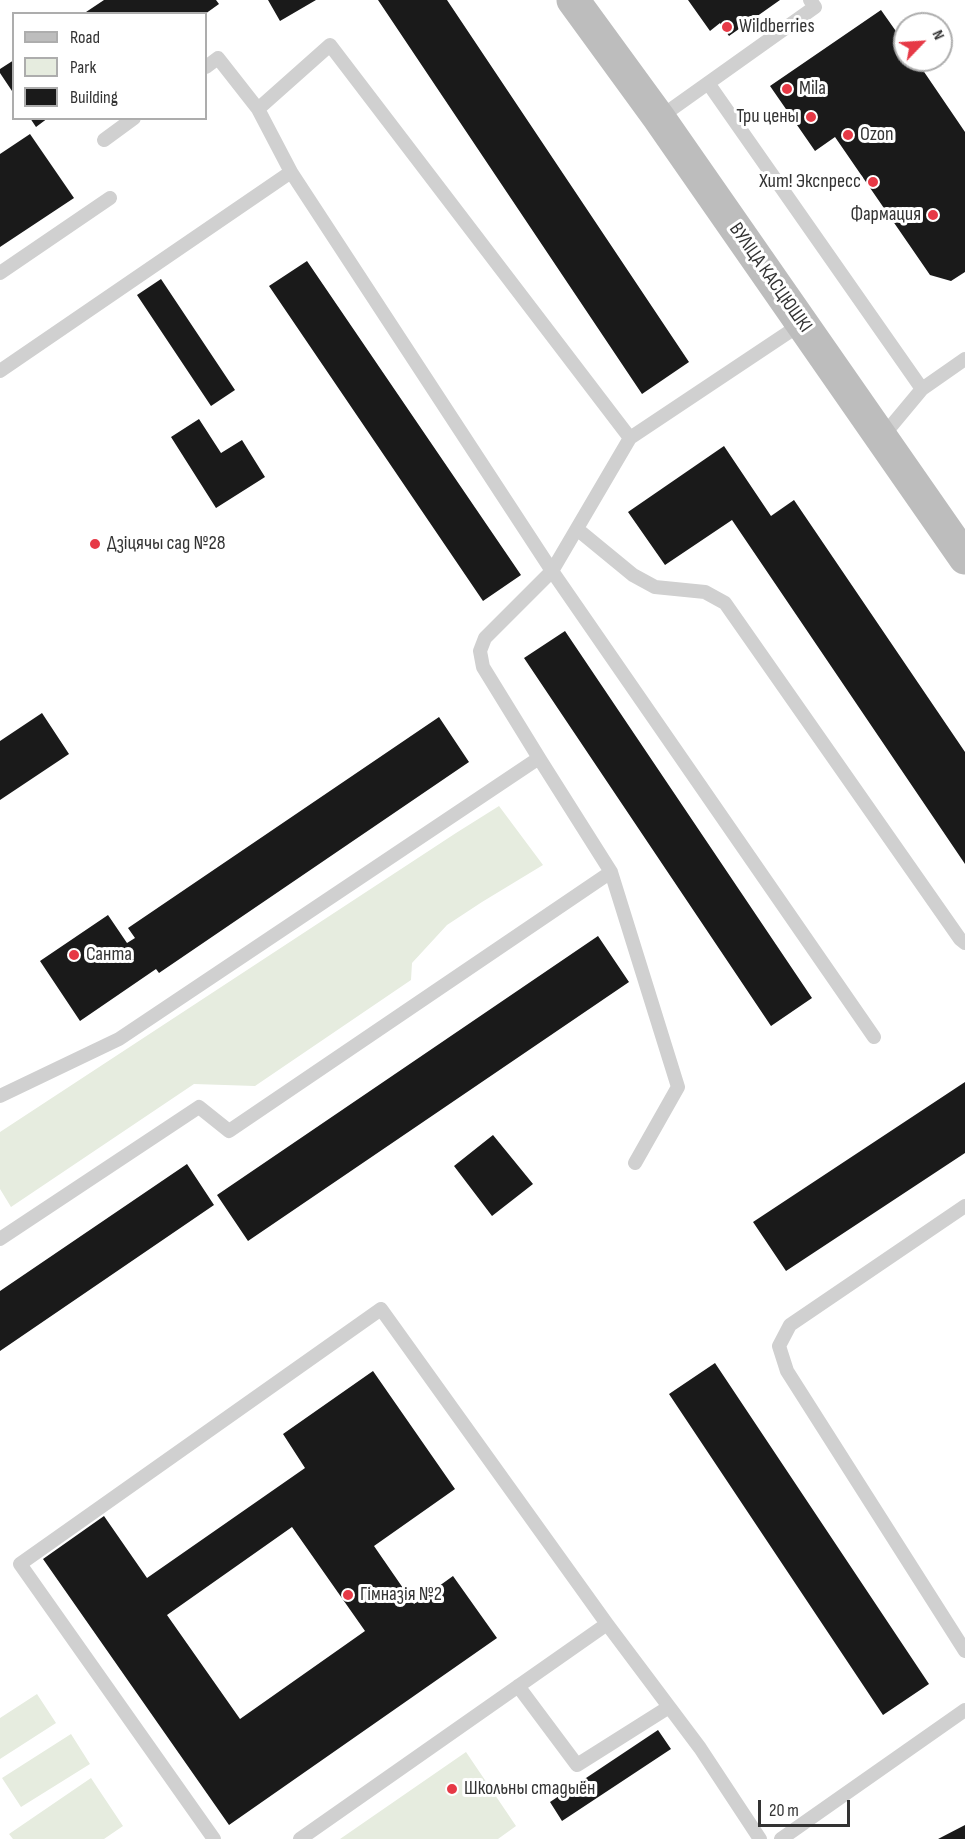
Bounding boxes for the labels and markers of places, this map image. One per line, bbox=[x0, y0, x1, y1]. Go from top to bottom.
place label: Wildberries bbox=[739, 15, 815, 39]
marker: Wildberries bbox=[720, 20, 734, 34]
place label: Mila bbox=[799, 77, 826, 101]
marker: Mila bbox=[780, 82, 794, 96]
place label: Три цены bbox=[736, 105, 799, 129]
marker: Три цены bbox=[804, 110, 818, 124]
place label: Ozon bbox=[860, 123, 894, 147]
marker: Ozon bbox=[841, 128, 855, 142]
place label: Хит! Экспресс bbox=[759, 170, 861, 194]
marker: Хит! Экспресс bbox=[866, 175, 880, 189]
place label: Фармация bbox=[850, 203, 921, 227]
marker: Фармация bbox=[926, 208, 940, 222]
place label: Дзіцячы сад №28 bbox=[107, 532, 225, 556]
marker: Дзіцячы сад №28 bbox=[88, 537, 102, 551]
place label: Санта bbox=[86, 943, 132, 967]
marker: Санта bbox=[67, 948, 81, 962]
place label: Гімназія №2 bbox=[360, 1583, 442, 1607]
marker: Гімназія №2 bbox=[341, 1588, 355, 1602]
place label: Школьны стадыён bbox=[464, 1777, 595, 1801]
marker: Школьны стадыён bbox=[445, 1782, 459, 1796]

